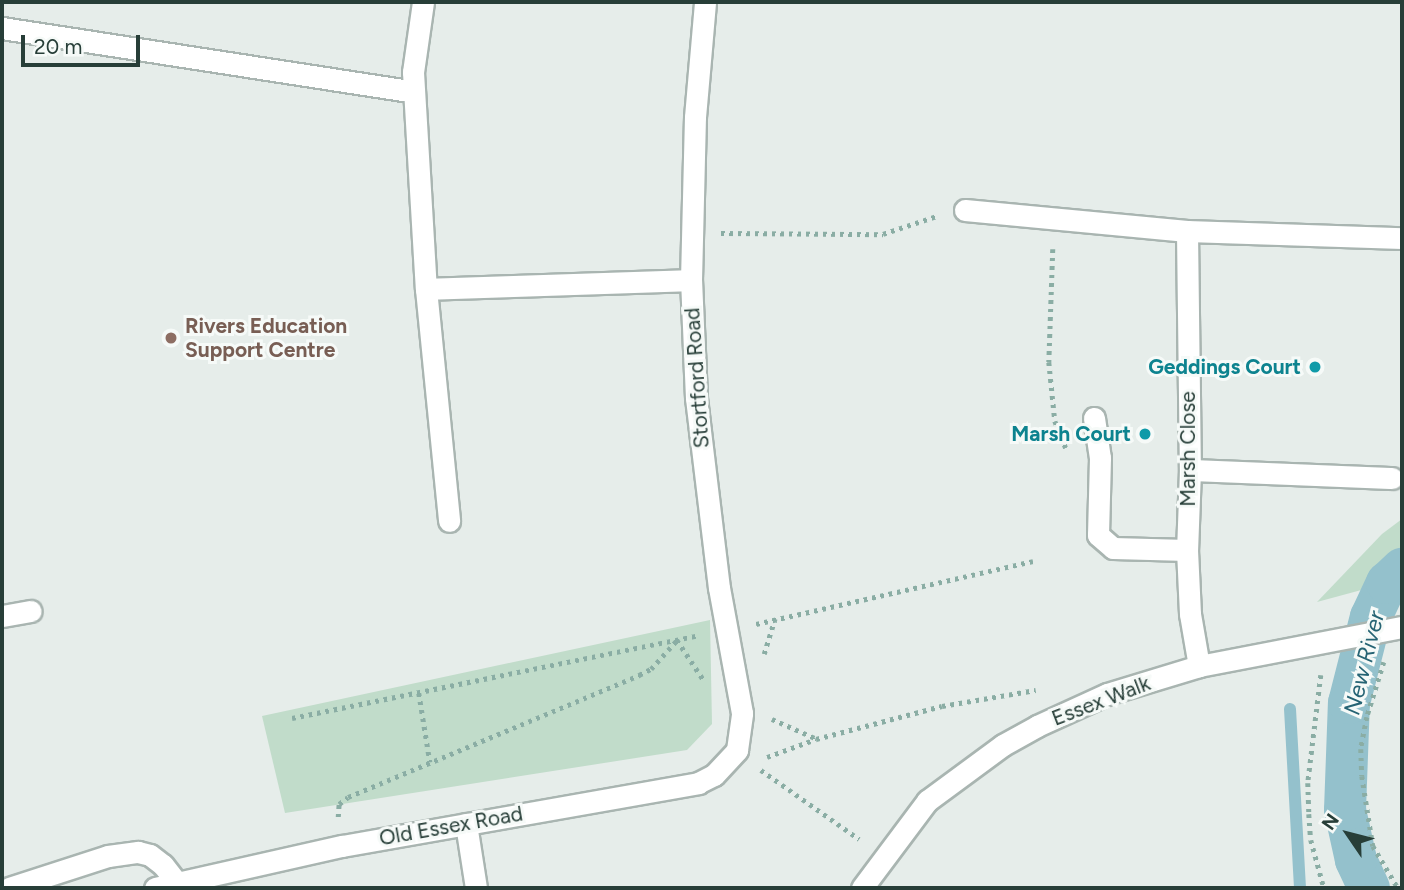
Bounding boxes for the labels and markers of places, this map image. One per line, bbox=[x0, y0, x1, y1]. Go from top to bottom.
place label: Rivers Education Support Centre bbox=[185, 313, 347, 363]
marker: Rivers Education Support Centre bbox=[163, 330, 179, 346]
place label: Geddings Court bbox=[1148, 354, 1301, 380]
marker: Geddings Court bbox=[1307, 359, 1323, 375]
place label: Marsh Court bbox=[1011, 421, 1131, 447]
marker: Marsh Court bbox=[1137, 426, 1153, 442]

